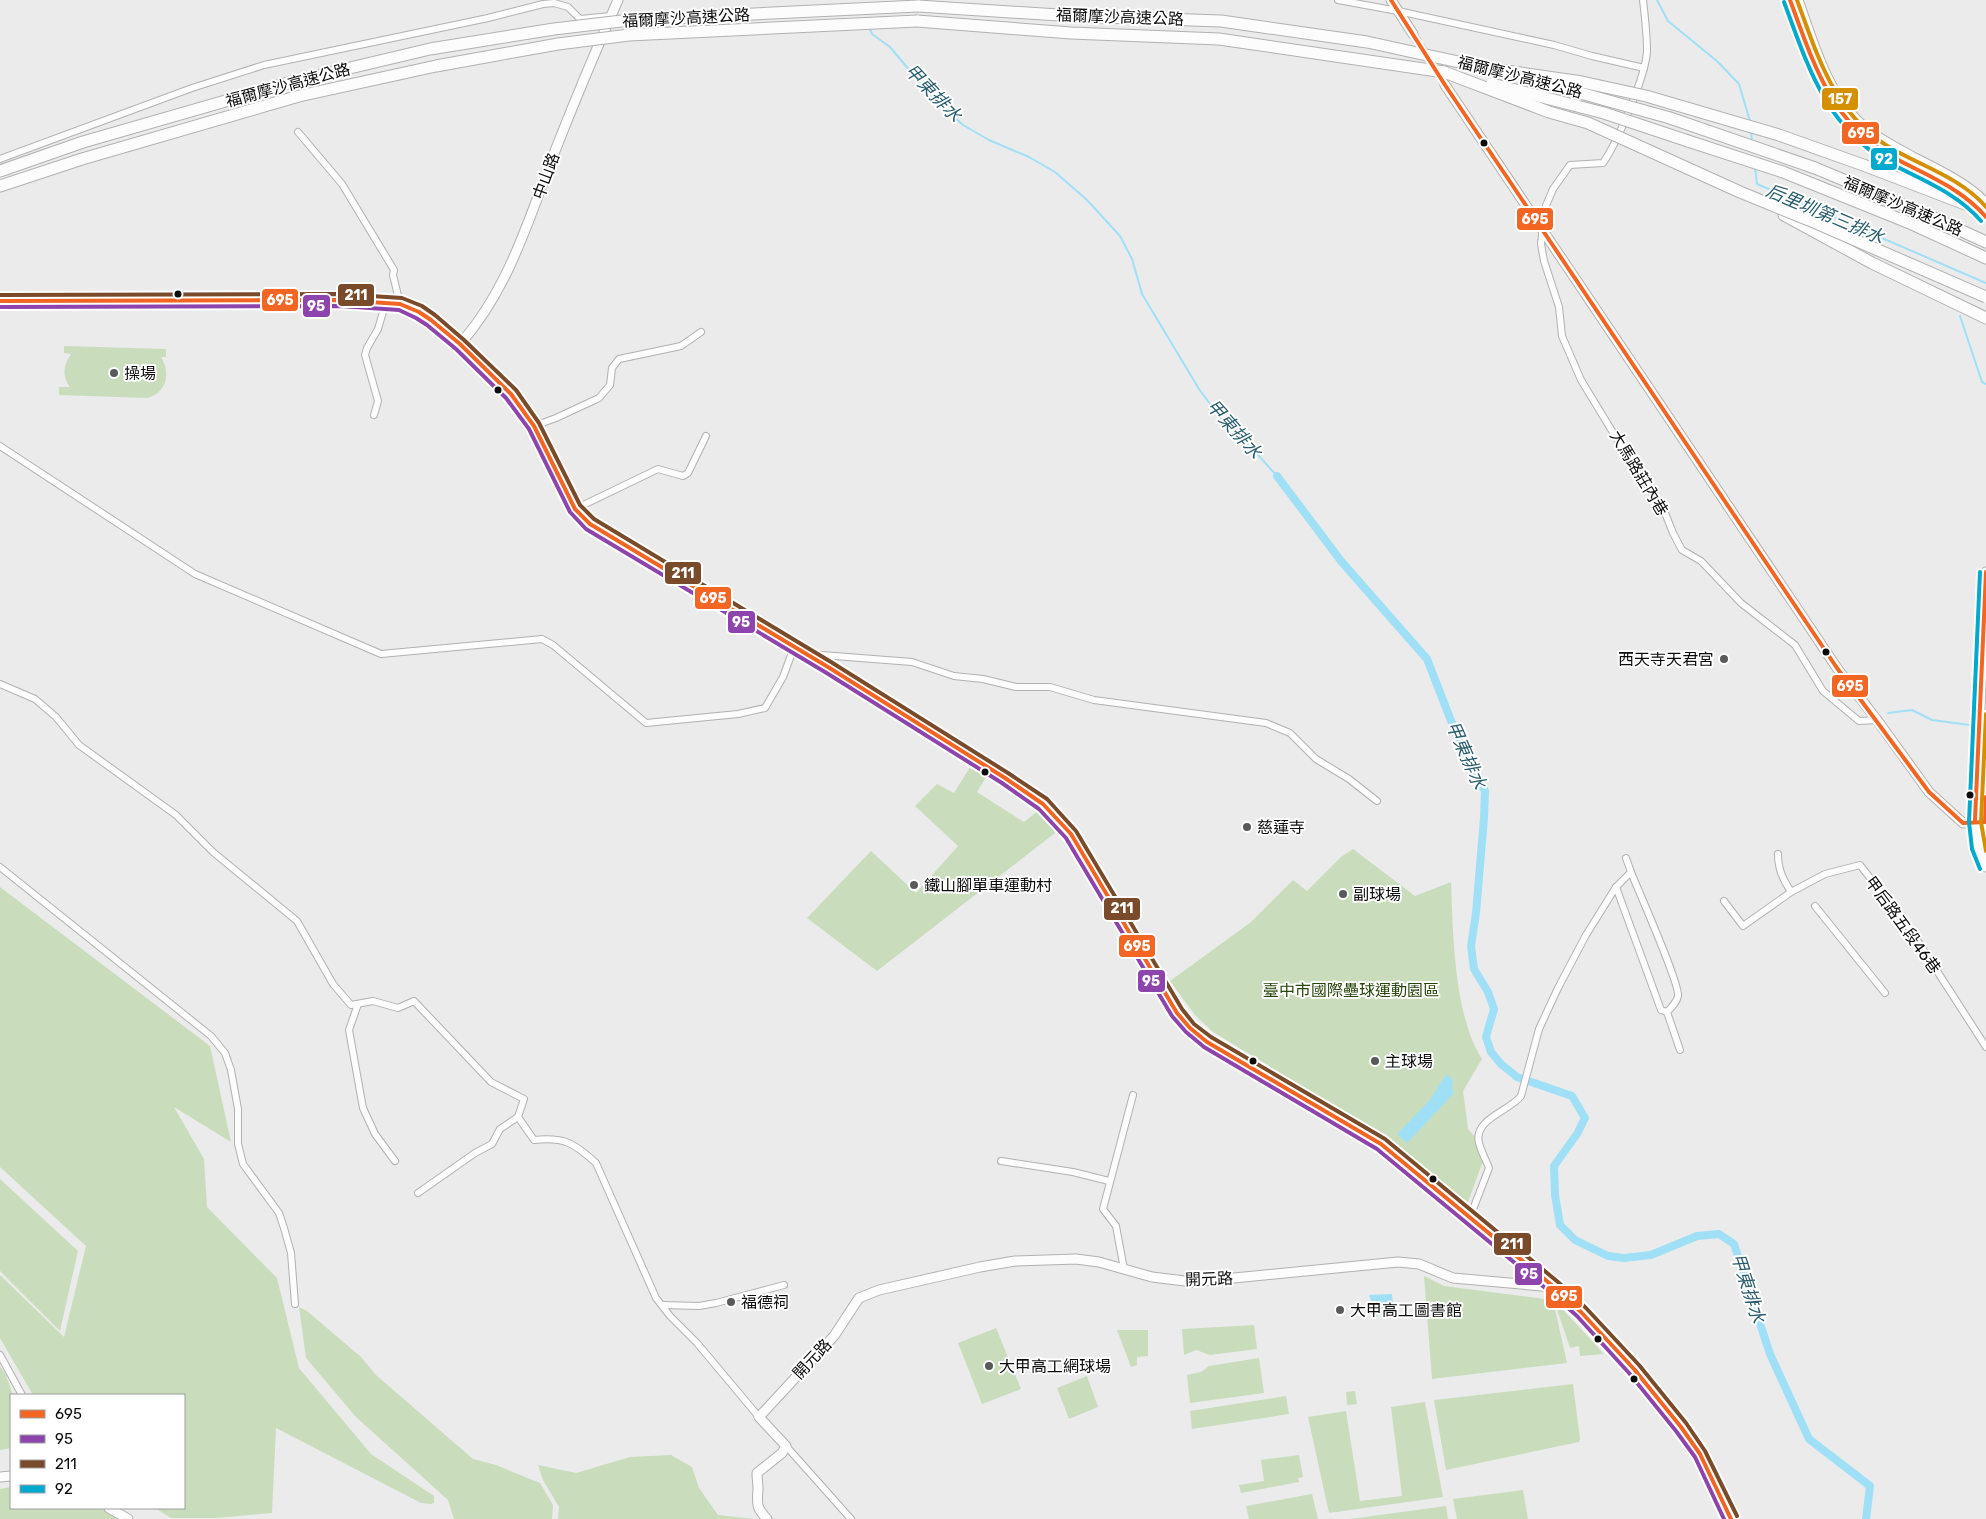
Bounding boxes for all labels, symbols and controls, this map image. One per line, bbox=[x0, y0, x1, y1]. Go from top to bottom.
street label: 福爾摩沙高速公路 bbox=[622, 5, 750, 31]
street label: 福爾摩沙高速公路 bbox=[1056, 5, 1184, 29]
street label: 福爾摩沙高速公路 bbox=[1456, 52, 1584, 102]
street label: 福爾摩沙高速公路 bbox=[224, 59, 352, 111]
water label: 甲東排水 bbox=[900, 59, 967, 127]
line badge: 157 bbox=[1821, 87, 1859, 111]
text: 157 bbox=[1828, 91, 1852, 108]
line badge: 695 bbox=[1841, 121, 1880, 145]
text: 695 bbox=[1847, 125, 1875, 142]
unlabelled marker bbox=[1479, 138, 1489, 148]
line badge: 92 bbox=[1870, 147, 1898, 171]
street label: 中山路 bbox=[529, 150, 563, 202]
text: 92 bbox=[1875, 151, 1893, 168]
street label: 福爾摩沙高速公路 bbox=[1840, 172, 1966, 240]
water label: 后里圳第三排水 bbox=[1763, 179, 1888, 249]
line badge: 695 bbox=[1516, 207, 1554, 231]
text: 695 bbox=[1521, 211, 1549, 228]
line badge: 211 bbox=[337, 283, 375, 307]
text: 211 bbox=[344, 287, 368, 304]
line badge: 695 bbox=[261, 288, 299, 312]
unlabelled marker bbox=[173, 289, 183, 299]
text: 695 bbox=[266, 292, 294, 309]
line badge: 95 bbox=[302, 294, 331, 318]
text: 95 bbox=[307, 298, 325, 315]
place label: 操場 bbox=[124, 364, 156, 383]
marker: 操場 bbox=[108, 367, 120, 379]
unlabelled marker bbox=[493, 385, 503, 395]
water label: 甲東排水 bbox=[1202, 395, 1267, 464]
street label: 大馬路莊內巷 bbox=[1606, 427, 1672, 519]
line badge: 211 bbox=[664, 561, 702, 585]
text: 211 bbox=[671, 565, 695, 582]
line badge: 695 bbox=[694, 586, 732, 610]
text: 695 bbox=[699, 590, 727, 607]
line badge: 95 bbox=[727, 610, 756, 634]
text: 95 bbox=[732, 614, 750, 631]
unlabelled marker bbox=[1821, 647, 1831, 657]
place label: 西天寺天君宮 bbox=[1618, 650, 1714, 669]
marker: 西天寺天君宮 bbox=[1718, 653, 1730, 665]
line badge: 695 bbox=[1831, 674, 1869, 698]
text: 695 bbox=[1836, 678, 1864, 695]
water label: 甲東排水 bbox=[1441, 718, 1491, 793]
unlabelled marker bbox=[980, 767, 990, 777]
unlabelled marker bbox=[1965, 790, 1975, 800]
place label: 慈蓮寺 bbox=[1257, 818, 1305, 837]
marker: 慈蓮寺 bbox=[1241, 821, 1253, 833]
street label: 甲后路五段46巷 bbox=[1861, 873, 1945, 977]
place label: 鐵山腳單車運動村 bbox=[924, 876, 1052, 895]
marker: 鐵山腳單車運動村 bbox=[908, 879, 920, 891]
place label: 副球場 bbox=[1353, 885, 1401, 904]
marker: 副球場 bbox=[1337, 888, 1349, 900]
line badge: 211 bbox=[1103, 897, 1141, 921]
text: 211 bbox=[1110, 900, 1134, 917]
line badge: 695 bbox=[1118, 934, 1156, 958]
text: 695 bbox=[1123, 938, 1151, 955]
line badge: 95 bbox=[1137, 969, 1166, 993]
text: 95 bbox=[1142, 973, 1160, 990]
park label: 臺中市國際壘球運動園區 bbox=[1263, 981, 1439, 1000]
place label: 主球場 bbox=[1385, 1052, 1433, 1071]
marker: 主球場 bbox=[1369, 1055, 1381, 1067]
unlabelled marker bbox=[1248, 1056, 1258, 1066]
unlabelled marker bbox=[1428, 1174, 1438, 1184]
line badge: 211 bbox=[1493, 1232, 1532, 1256]
text: 211 bbox=[1500, 1236, 1524, 1253]
water label: 甲東排水 bbox=[1726, 1250, 1770, 1327]
line badge: 95 bbox=[1514, 1262, 1543, 1286]
text: 95 bbox=[1520, 1266, 1538, 1283]
street label: 開元路 bbox=[1185, 1269, 1233, 1289]
line badge: 695 bbox=[1545, 1285, 1583, 1309]
text: 695 bbox=[1550, 1288, 1578, 1305]
place label: 福德祠 bbox=[741, 1293, 789, 1312]
marker: 福德祠 bbox=[725, 1296, 737, 1308]
place label: 大甲高工圖書館 bbox=[1350, 1301, 1462, 1320]
marker: 大甲高工圖書館 bbox=[1334, 1304, 1346, 1316]
unlabelled marker bbox=[1593, 1334, 1603, 1344]
street label: 開元路 bbox=[789, 1335, 835, 1383]
place label: 大甲高工網球場 bbox=[999, 1357, 1111, 1376]
marker: 大甲高工網球場 bbox=[983, 1360, 995, 1372]
unlabelled marker bbox=[1629, 1374, 1639, 1384]
legend bbox=[10, 1394, 185, 1509]
text: 695 bbox=[55, 1405, 82, 1423]
text: 95 bbox=[55, 1430, 73, 1448]
text: 211 bbox=[55, 1455, 77, 1473]
text: 92 bbox=[55, 1480, 73, 1498]

